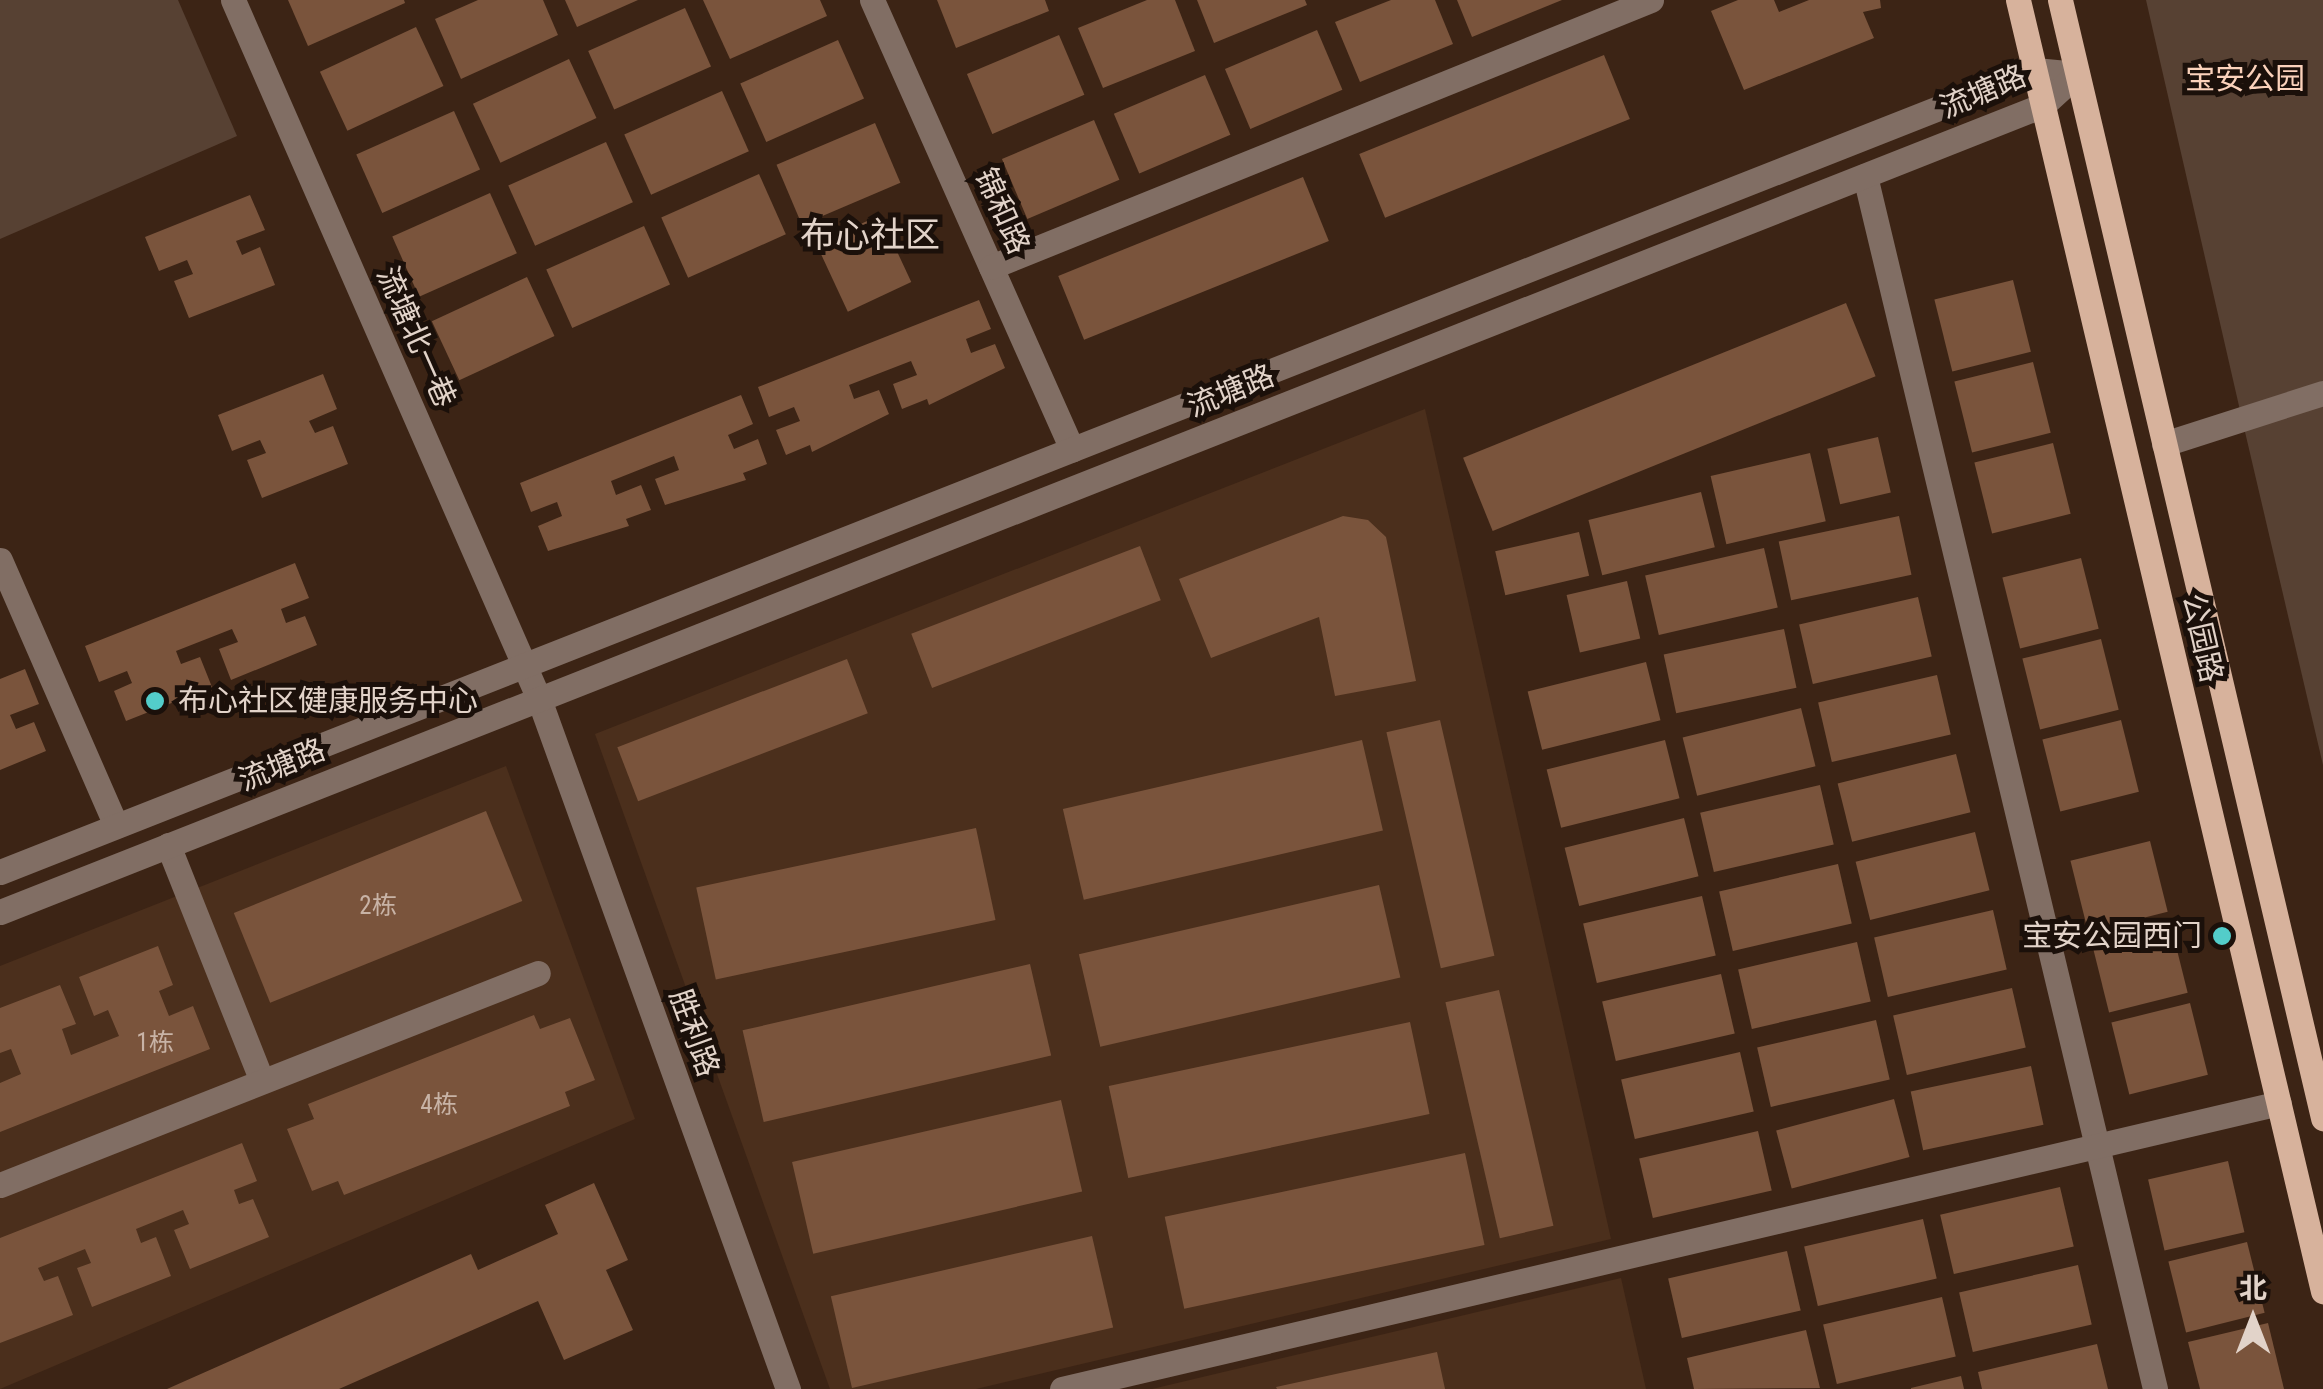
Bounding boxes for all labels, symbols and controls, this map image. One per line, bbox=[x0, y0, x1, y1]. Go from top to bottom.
street label: 流塘路 bbox=[1935, 58, 2031, 126]
park label: 宝安公园 bbox=[2185, 61, 2305, 97]
street label: 锦和路 bbox=[967, 163, 1037, 259]
district label: 布心社区 bbox=[800, 215, 940, 257]
street label: 流塘北一巷 bbox=[369, 261, 463, 413]
street label: 流塘路 bbox=[1183, 357, 1279, 425]
street label: 公园路 bbox=[2174, 590, 2230, 686]
place label: 布心社区健康服务中心 bbox=[178, 683, 478, 719]
marker: 布心社区健康服务中心 bbox=[142, 688, 168, 714]
street label: 流塘路 bbox=[234, 731, 330, 799]
house number: 2栋 bbox=[359, 891, 397, 921]
place label: 宝安公园西门 bbox=[2022, 918, 2202, 954]
marker: 宝安公园西门 bbox=[2211, 925, 2233, 947]
street label: 胜利路 bbox=[662, 985, 726, 1081]
house number: 1栋 bbox=[136, 1028, 174, 1058]
house number: 4栋 bbox=[420, 1090, 458, 1120]
north arrow bbox=[2203, 1269, 2303, 1369]
text: 北 bbox=[2239, 1272, 2267, 1305]

